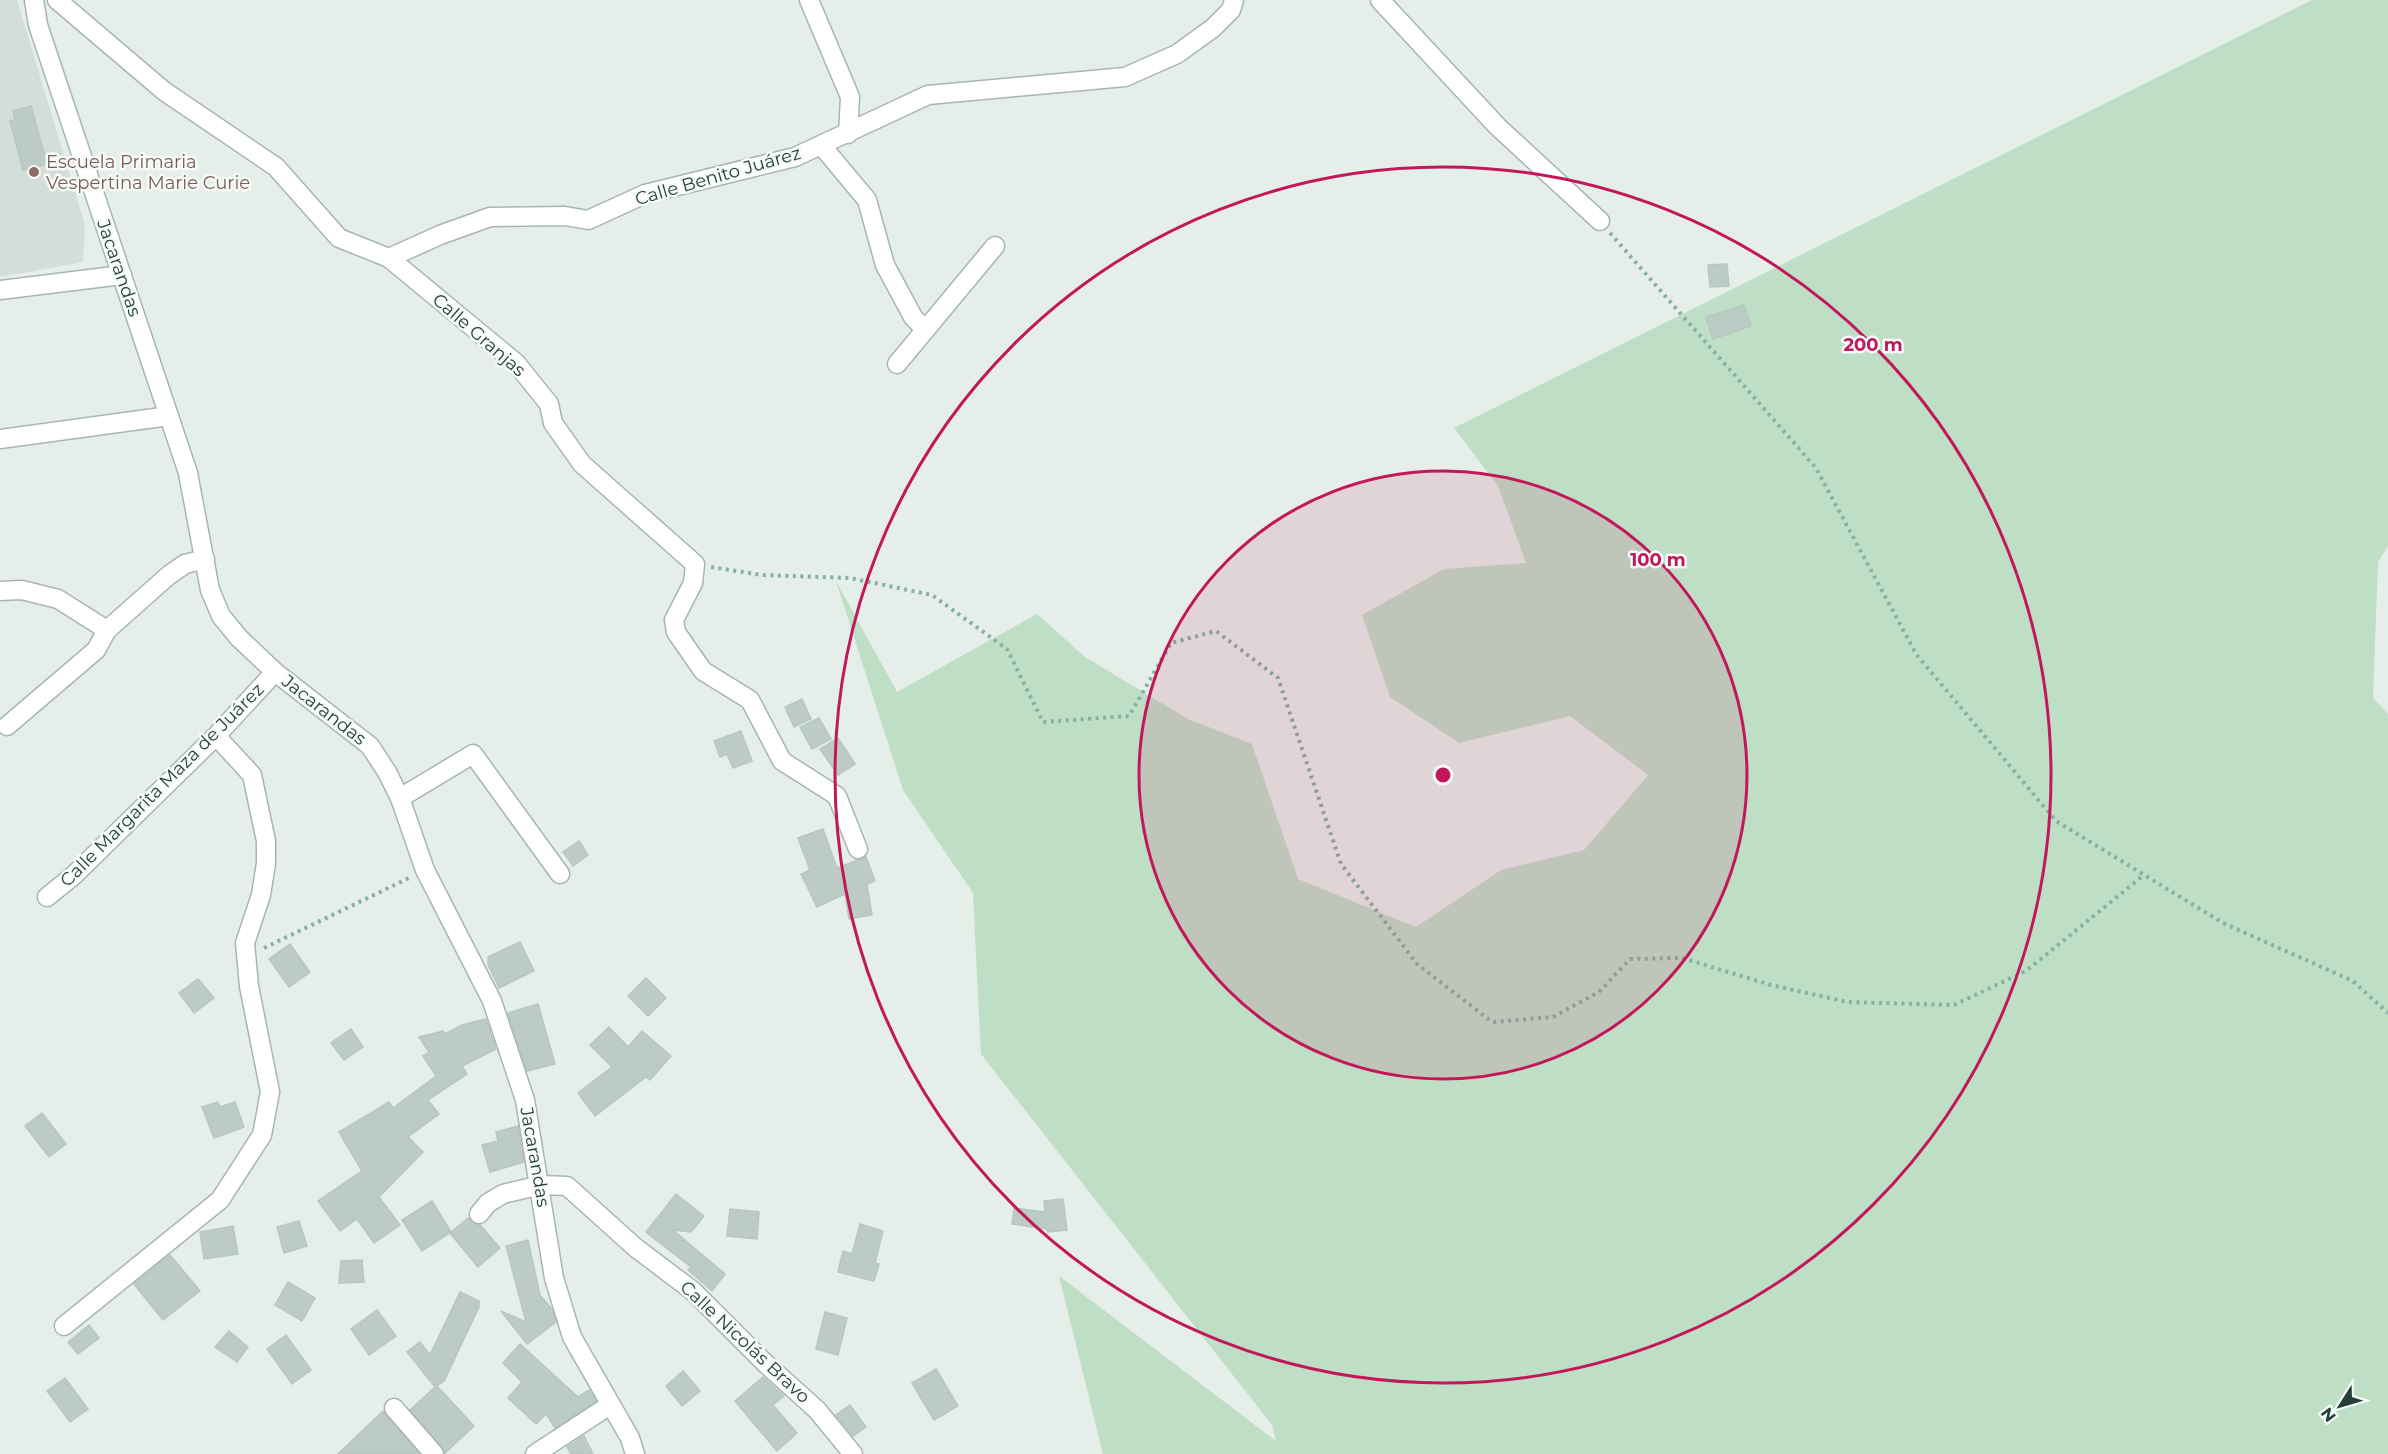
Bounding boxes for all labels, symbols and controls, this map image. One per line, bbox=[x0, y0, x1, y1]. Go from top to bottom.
street label: Calle Benito Juárez bbox=[633, 142, 803, 210]
place label: Escuela Primaria Vespertina Marie Curie bbox=[46, 151, 250, 194]
marker: Escuela Primaria Vespertina Marie Curie bbox=[27, 165, 41, 179]
street label: Jacarandas bbox=[92, 216, 146, 320]
street label: Calle Granjas bbox=[428, 289, 530, 382]
text: 200 m bbox=[1843, 334, 1903, 356]
text: 100 m bbox=[1630, 549, 1686, 571]
street label: Jacarandas bbox=[277, 670, 371, 750]
street label: Calle Margarita Maza de Juárez bbox=[56, 679, 268, 891]
centre of rings bbox=[1433, 765, 1453, 785]
street label: Jacarandas bbox=[515, 1104, 555, 1209]
street label: Calle Nicolás Bravo bbox=[676, 1276, 814, 1408]
north arrow bbox=[2310, 1376, 2370, 1436]
text: N bbox=[2317, 1404, 2340, 1426]

